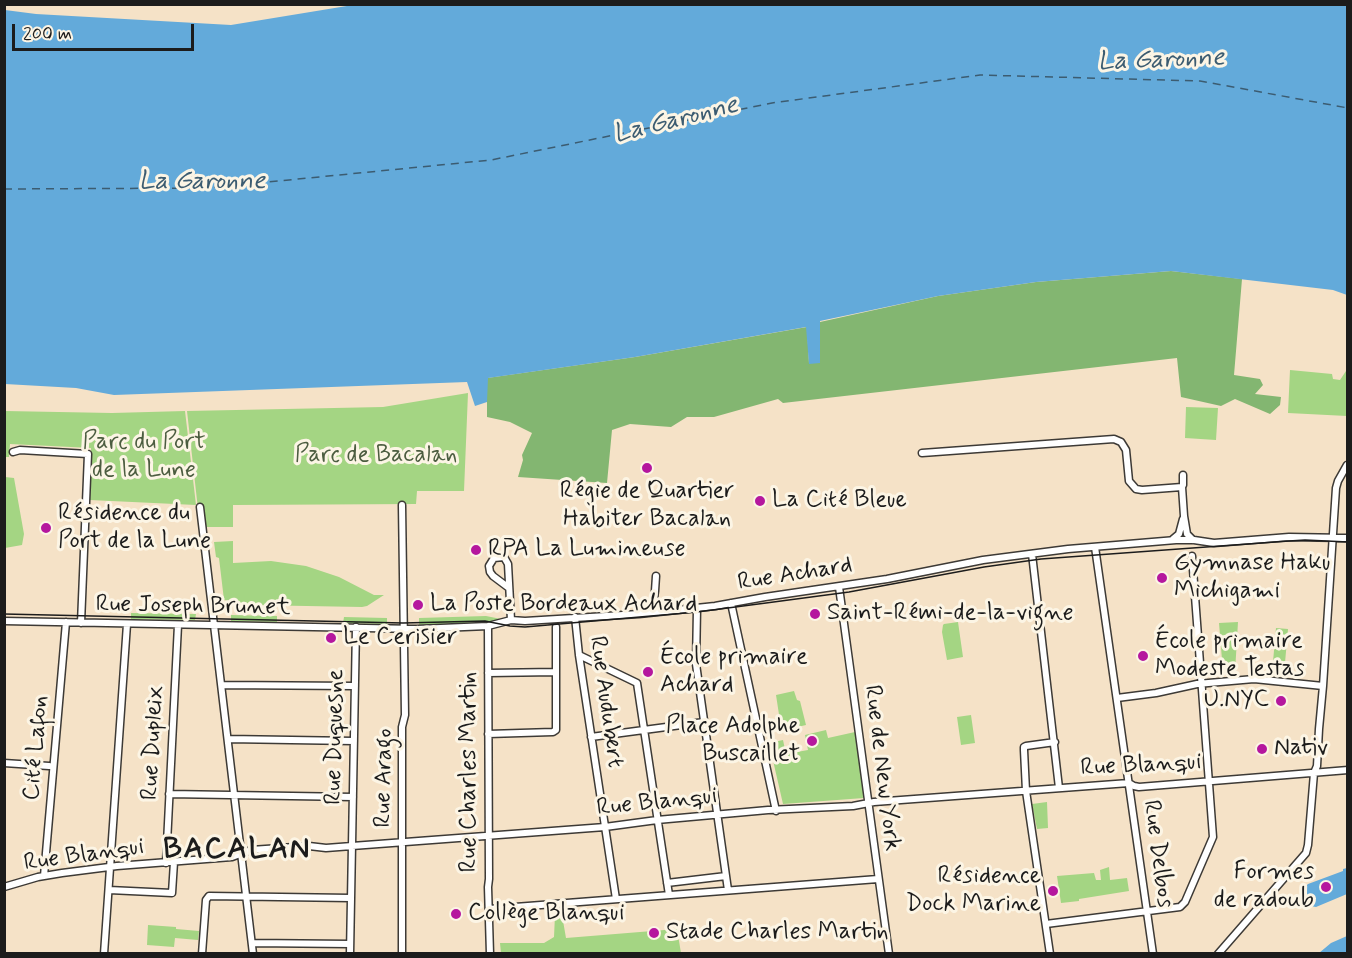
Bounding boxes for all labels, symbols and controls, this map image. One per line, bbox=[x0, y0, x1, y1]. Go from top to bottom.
scale bar bbox=[15, 12, 196, 50]
text: 200 m bbox=[23, 22, 72, 46]
water label: La Garonne bbox=[1097, 43, 1225, 79]
water label: La Garonne bbox=[611, 90, 741, 152]
water label: La Garonne bbox=[138, 167, 266, 199]
park label: Parc du Port de la Lune bbox=[82, 429, 206, 485]
park label: Parc de Bacalan bbox=[295, 442, 457, 470]
marker: Régie de Quartier Habiter Bacalan bbox=[640, 461, 654, 475]
place label: Régie de Quartier Habiter Bacalan bbox=[560, 478, 734, 534]
place label: La Cité Bleue bbox=[772, 487, 907, 515]
marker: La Cité Bleue bbox=[753, 494, 767, 508]
place label: Résidence du Port de la Lune bbox=[58, 500, 211, 556]
marker: Résidence du Port de la Lune bbox=[39, 521, 53, 535]
place label: RPA La Lumineuse bbox=[488, 536, 685, 564]
marker: RPA La Lumineuse bbox=[469, 543, 483, 557]
place label: Gymnase Haku Michigami bbox=[1174, 550, 1330, 606]
street label: Rue Achard bbox=[736, 552, 854, 598]
marker: Gymnase Haku Michigami bbox=[1155, 571, 1169, 585]
street label: Rue Joseph Brunet bbox=[95, 591, 291, 623]
place label: La Poste Bordeaux Achard bbox=[430, 591, 697, 619]
marker: La Poste Bordeaux Achard bbox=[411, 598, 425, 612]
place label: Saint-Rémi-de-la-vigne bbox=[827, 600, 1074, 628]
marker: Saint-Rémi-de-la-vigne bbox=[808, 607, 822, 621]
place label: Le Cerisier bbox=[343, 624, 457, 652]
place label: École primaire Modeste Testas bbox=[1155, 628, 1305, 684]
marker: Le Cerisier bbox=[324, 631, 338, 645]
street label: Rue Audubert bbox=[582, 634, 628, 770]
place label: École primaire Achard bbox=[660, 644, 808, 700]
marker: École primaire Modeste Testas bbox=[1136, 649, 1150, 663]
marker: École primaire Achard bbox=[641, 665, 655, 679]
street label: Rue Duquesne bbox=[320, 669, 352, 805]
street label: Rue Charles Martin bbox=[456, 672, 484, 872]
street label: Rue de New York bbox=[857, 683, 905, 853]
street label: Rue Dupleix bbox=[137, 685, 171, 801]
place label: U.NYC bbox=[1204, 687, 1269, 715]
street label: Cité Lafon bbox=[18, 694, 56, 802]
marker: U.NYC bbox=[1274, 694, 1288, 708]
place label: Place Adolphe Buscaillet bbox=[666, 713, 800, 769]
street label: Rue Arago bbox=[370, 728, 400, 828]
marker: Place Adolphe Buscaillet bbox=[805, 734, 819, 748]
place label: Nativ bbox=[1274, 735, 1328, 763]
marker: Nativ bbox=[1255, 742, 1269, 756]
street label: Rue Blanqui bbox=[1080, 748, 1202, 784]
street label: Rue Blanqui bbox=[595, 782, 719, 824]
street label: Rue Delbos bbox=[1135, 798, 1179, 910]
street label: Rue Blanqui bbox=[22, 833, 146, 879]
district label: BACALAN bbox=[166, 833, 308, 869]
place label: Formes de radoub bbox=[1214, 859, 1314, 915]
place label: Résidence Dock Marine bbox=[906, 863, 1041, 919]
marker: Formes de radoub bbox=[1319, 880, 1333, 894]
marker: Résidence Dock Marine bbox=[1046, 884, 1060, 898]
place label: Collège Blanqui bbox=[468, 900, 625, 928]
marker: Collège Blanqui bbox=[449, 907, 463, 921]
place label: Stade Charles Martin bbox=[666, 919, 889, 947]
marker: Stade Charles Martin bbox=[647, 926, 661, 940]

